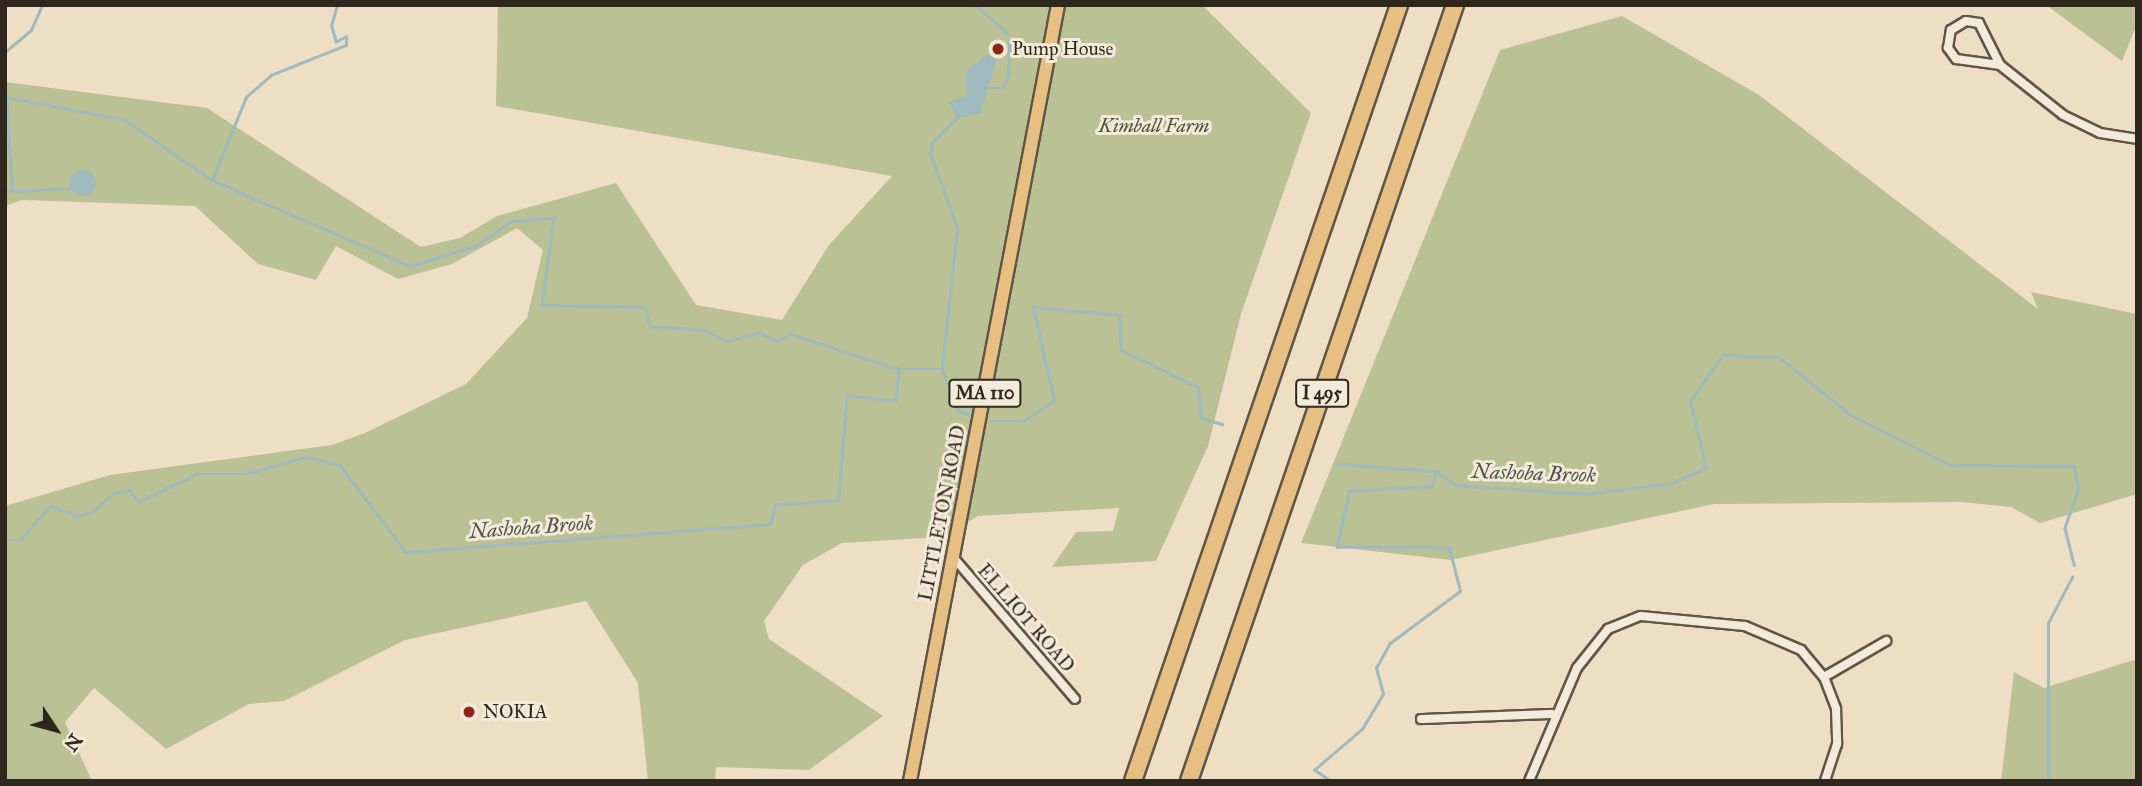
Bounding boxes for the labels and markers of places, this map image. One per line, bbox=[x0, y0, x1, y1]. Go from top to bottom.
place label: Pump House bbox=[1012, 38, 1113, 60]
marker: Pump House bbox=[990, 41, 1006, 57]
place label: NOKIA bbox=[483, 701, 548, 723]
marker: NOKIA bbox=[461, 704, 477, 720]

